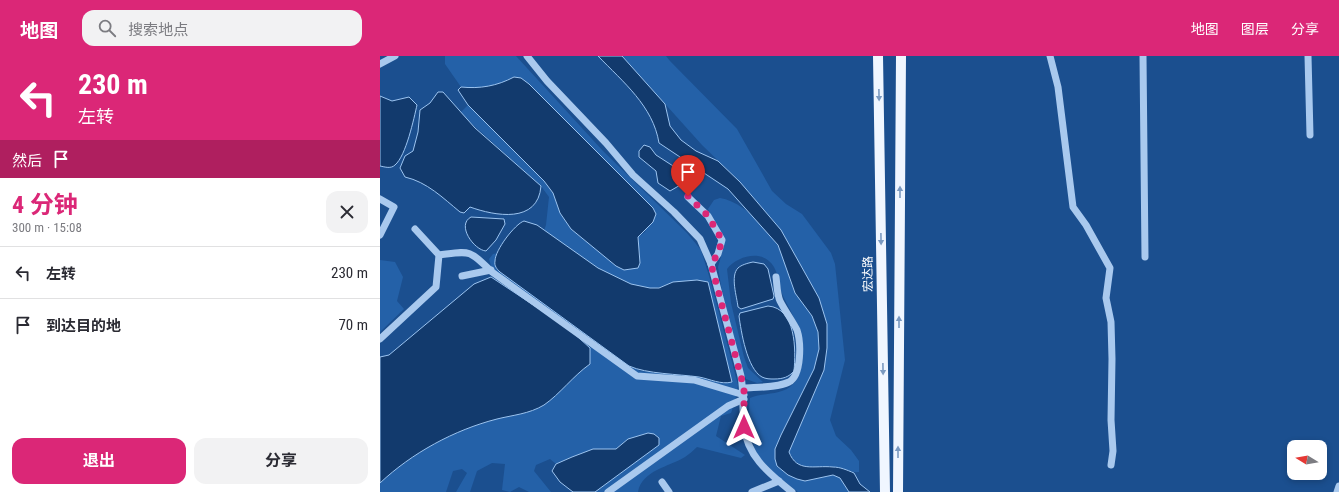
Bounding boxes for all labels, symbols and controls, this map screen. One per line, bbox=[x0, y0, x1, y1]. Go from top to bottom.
search box bbox=[82, 10, 362, 46]
icon: search bbox=[96, 17, 118, 39]
text: 地图 bbox=[20, 19, 58, 42]
text: 搜索地点 bbox=[128, 21, 188, 39]
text: 地图 bbox=[1191, 21, 1219, 37]
text: 图层 bbox=[1241, 21, 1269, 37]
text: 分享 bbox=[1291, 21, 1319, 37]
text: 230 m bbox=[78, 68, 148, 101]
icon: left bbox=[12, 72, 64, 124]
one-way arrow bbox=[876, 89, 882, 102]
text: 左转 bbox=[78, 106, 114, 127]
icon: arrive bbox=[50, 148, 72, 170]
text: 然后 bbox=[12, 152, 42, 170]
pin bbox=[671, 155, 705, 196]
icon: arrive bbox=[677, 161, 699, 183]
one-way arrow bbox=[897, 185, 903, 198]
text: 4 分钟 bbox=[12, 191, 78, 219]
button: close bbox=[326, 191, 368, 233]
text: 300 m · 15:08 bbox=[12, 220, 82, 235]
one-way arrow bbox=[878, 233, 884, 246]
street label: 宏达路 bbox=[861, 256, 875, 292]
icon: left bbox=[12, 262, 34, 284]
text: 230 m bbox=[331, 264, 368, 282]
text: 左转 bbox=[46, 265, 76, 283]
icon: arrive bbox=[12, 314, 34, 336]
one-way arrow bbox=[896, 315, 902, 328]
text: 70 m bbox=[338, 316, 368, 334]
text: 到达目的地 bbox=[46, 317, 121, 335]
one-way arrow bbox=[880, 363, 886, 376]
position arrow bbox=[723, 406, 765, 448]
button: 退出 bbox=[12, 438, 186, 484]
button: 分享 bbox=[194, 438, 368, 484]
north arrow bbox=[1287, 440, 1327, 480]
map controls bbox=[1287, 440, 1327, 480]
one-way arrow bbox=[895, 445, 901, 458]

